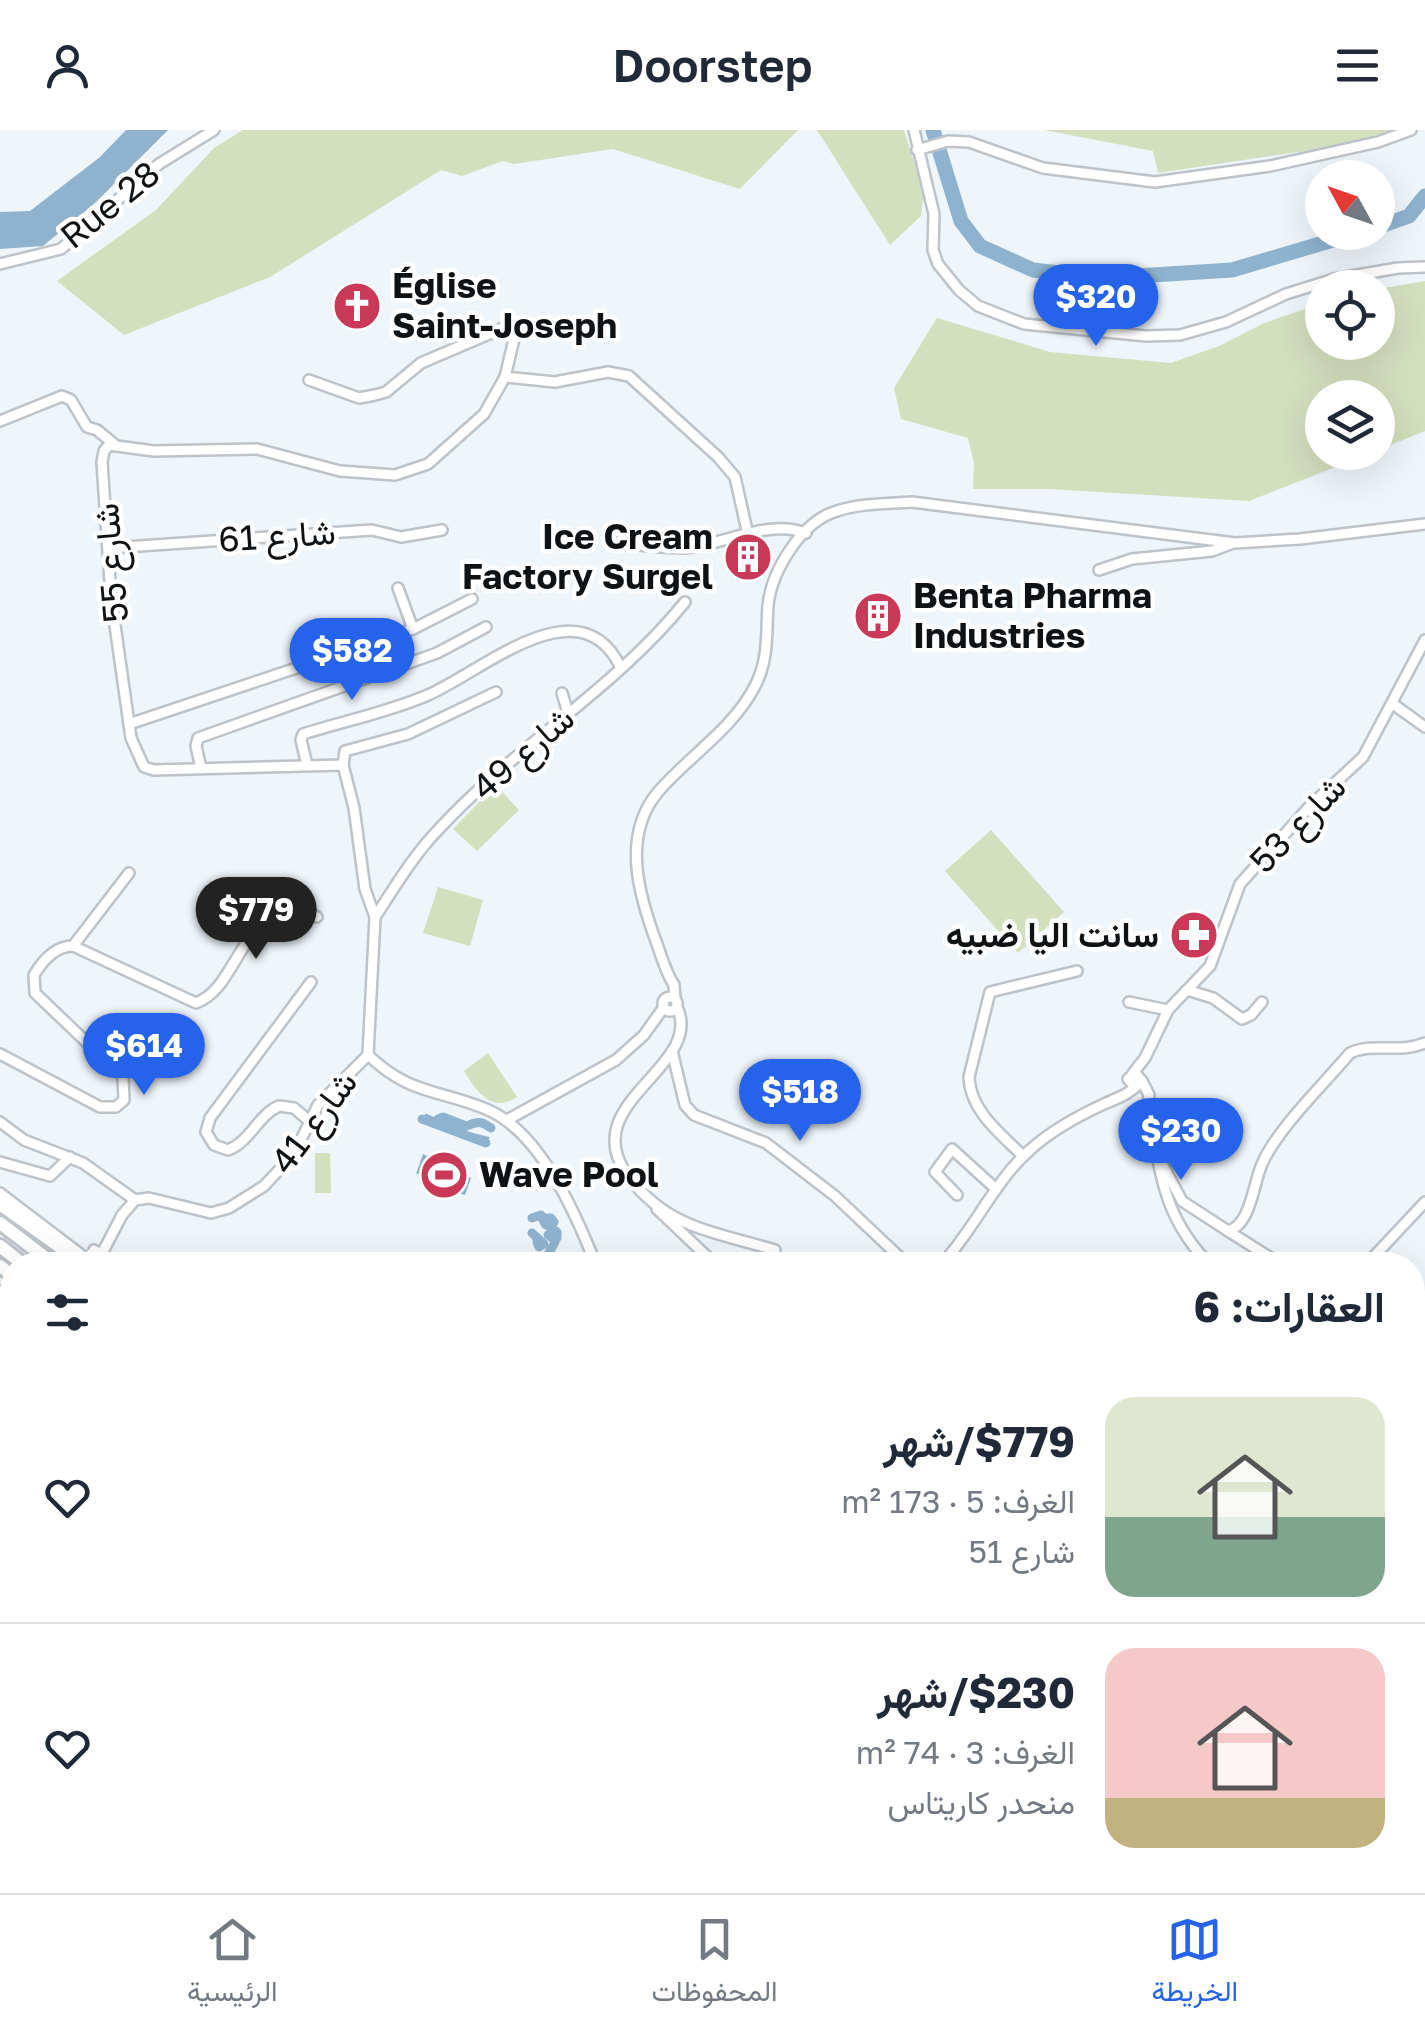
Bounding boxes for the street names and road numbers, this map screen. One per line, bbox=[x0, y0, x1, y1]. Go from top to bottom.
street label: Rue 28 bbox=[51, 152, 167, 257]
street label: شارع 55 bbox=[84, 501, 140, 625]
street label: شارع 61 bbox=[217, 510, 337, 564]
street label: شارع 49 bbox=[463, 696, 585, 811]
street label: شارع 53 bbox=[1241, 766, 1357, 884]
street label: شارع 41 bbox=[261, 1062, 369, 1183]

